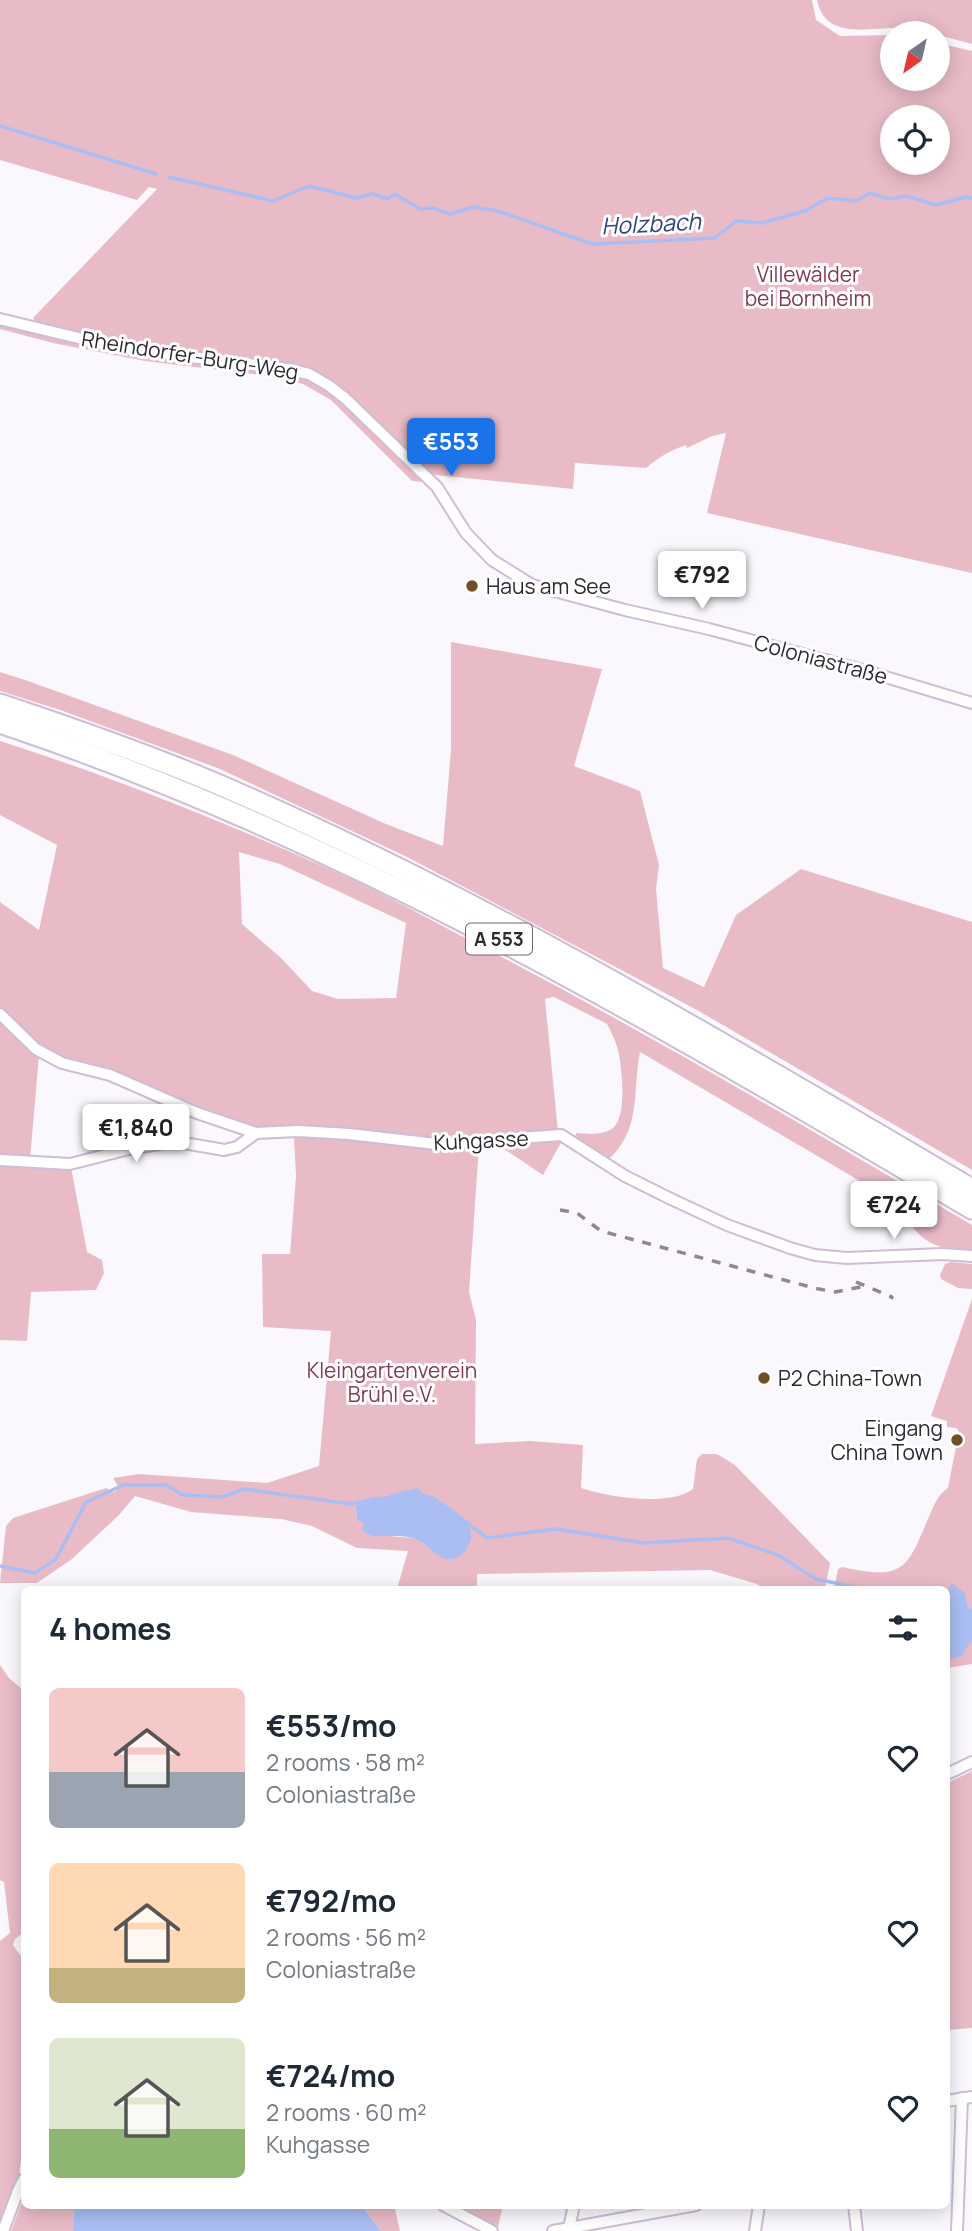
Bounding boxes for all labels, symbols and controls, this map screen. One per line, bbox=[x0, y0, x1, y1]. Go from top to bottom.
north arrow bbox=[880, 21, 950, 91]
map controls bbox=[880, 21, 950, 175]
button: locate bbox=[880, 105, 950, 175]
water label: Holzbach bbox=[600, 204, 703, 242]
park label: Villewälder bei Bornheim bbox=[745, 260, 871, 312]
street label: Rheindorfer-Burg-Weg bbox=[79, 324, 301, 386]
pin: €553 bbox=[410, 419, 492, 478]
text: €553 bbox=[423, 425, 479, 457]
pin: €792 bbox=[661, 552, 743, 611]
text: €792 bbox=[674, 558, 730, 590]
place label: Haus am See bbox=[486, 572, 611, 600]
marker: Haus am See bbox=[464, 578, 480, 594]
street label: Coloniastraße bbox=[751, 628, 891, 690]
road number: A 553 bbox=[466, 923, 532, 954]
pin: €1,840 bbox=[79, 1104, 193, 1164]
text: €1,840 bbox=[98, 1111, 174, 1143]
street label: Kuhgasse bbox=[433, 1124, 529, 1156]
pin: €724 bbox=[853, 1182, 935, 1241]
text: €724 bbox=[866, 1188, 922, 1220]
park label: Kleingartenverein Brühl e.V. bbox=[307, 1356, 477, 1408]
place label: P2 China-Town bbox=[778, 1364, 922, 1392]
marker: P2 China-Town bbox=[756, 1370, 772, 1386]
place label: Eingang China Town bbox=[831, 1414, 943, 1466]
marker: Eingang China Town bbox=[949, 1432, 965, 1448]
text: 4 homes bbox=[49, 1608, 172, 1649]
icon: filters bbox=[884, 1609, 922, 1647]
text: €553/mo bbox=[266, 1705, 396, 1746]
icon: home bbox=[105, 1716, 189, 1800]
icon: heart bbox=[884, 1739, 922, 1777]
text: 2 rooms · 58 m² bbox=[266, 1746, 425, 1778]
text: Coloniastraße bbox=[266, 1778, 416, 1810]
text: €792/mo bbox=[266, 1880, 396, 1921]
icon: home bbox=[105, 1891, 189, 1975]
icon: heart bbox=[884, 1914, 922, 1952]
text: 2 rooms · 56 m² bbox=[266, 1921, 426, 1953]
text: Coloniastraße bbox=[266, 1953, 416, 1985]
text: €724/mo bbox=[266, 2055, 395, 2096]
icon: home bbox=[105, 2066, 189, 2150]
icon: heart bbox=[884, 2089, 922, 2127]
text: 2 rooms · 60 m² bbox=[266, 2096, 427, 2128]
text: Kuhgasse bbox=[266, 2128, 370, 2160]

